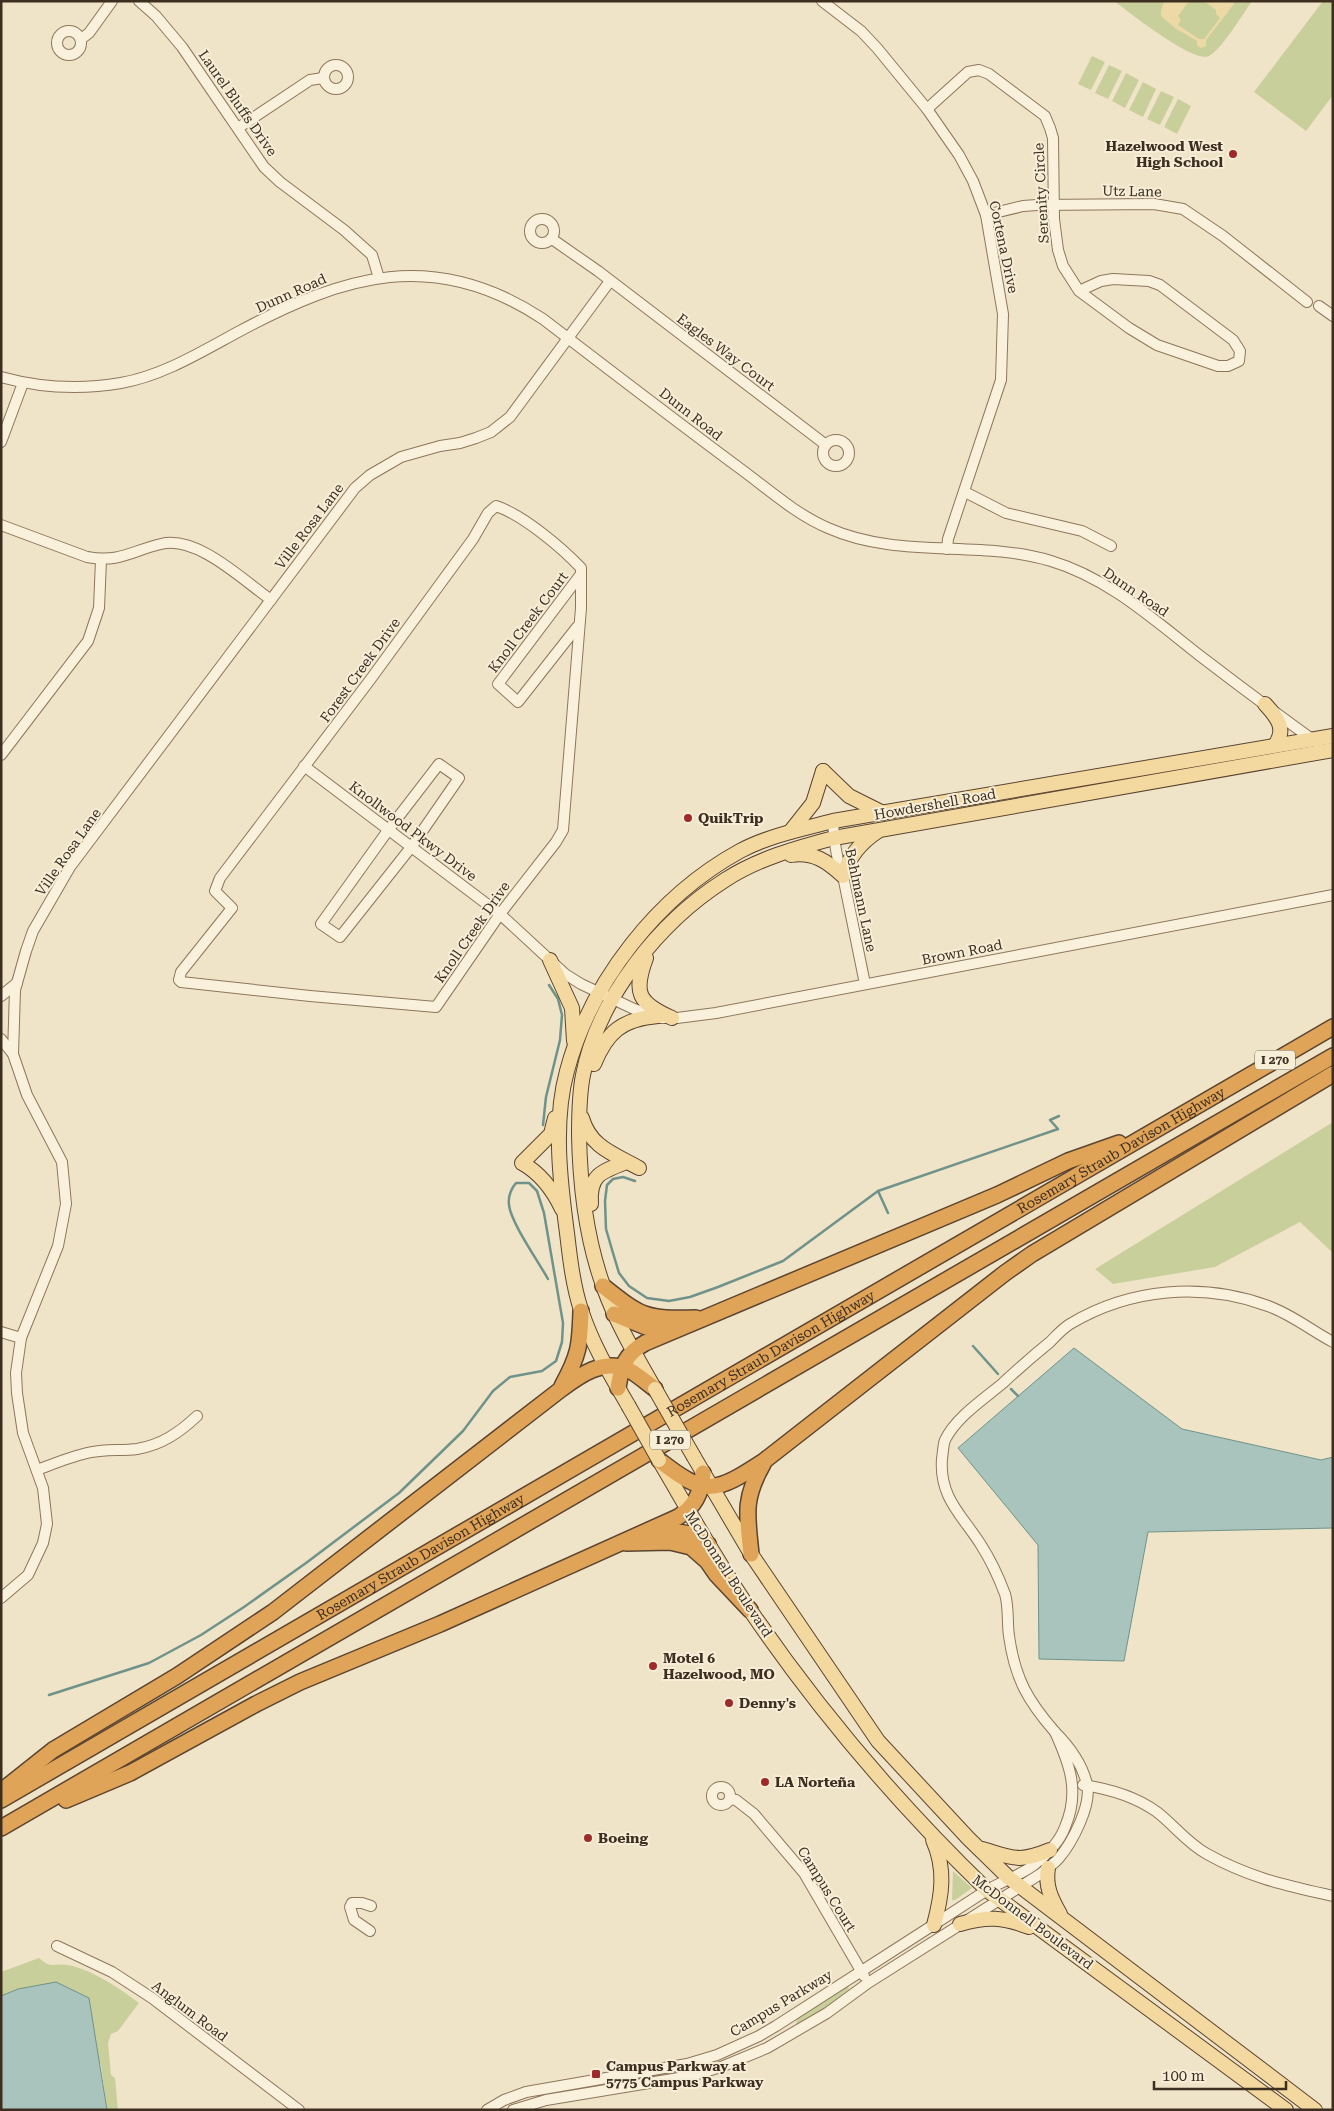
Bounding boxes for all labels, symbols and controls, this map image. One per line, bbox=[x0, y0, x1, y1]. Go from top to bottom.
street label: Laurel Bluffs Drive bbox=[196, 47, 281, 159]
place label: Hazelwood West High School bbox=[1106, 138, 1223, 170]
street label: Serenity Circle bbox=[1030, 142, 1052, 244]
marker: Hazelwood West High School bbox=[1227, 148, 1239, 160]
street label: Utz Lane bbox=[1102, 182, 1162, 200]
street label: Cortena Drive bbox=[986, 199, 1022, 295]
street label: Dunn Road bbox=[253, 270, 329, 316]
street label: Eagles Way Court bbox=[674, 310, 778, 394]
street label: Dunn Road bbox=[656, 384, 726, 444]
street label: Ville Rosa Lane bbox=[272, 480, 347, 572]
street label: Dunn Road bbox=[1100, 564, 1172, 620]
street label: Knoll Creek Court bbox=[485, 568, 571, 676]
street label: Forest Creek Drive bbox=[317, 614, 403, 725]
street label: Knollwood Pkwy Drive bbox=[346, 778, 480, 884]
street label: Howdershell Road bbox=[873, 785, 997, 823]
street label: Ville Rosa Lane bbox=[32, 805, 104, 899]
place label: QuikTrip bbox=[698, 810, 764, 826]
marker: QuikTrip bbox=[682, 812, 694, 824]
street label: Behlmann Lane bbox=[842, 847, 880, 953]
street label: Knoll Creek Drive bbox=[431, 878, 513, 986]
street label: Brown Road bbox=[920, 936, 1004, 968]
road number: I 270 bbox=[1255, 1050, 1295, 1070]
street label: Rosemary Straub Davison Highway bbox=[1014, 1083, 1228, 1217]
street label: Rosemary Straub Davison Highway bbox=[664, 1286, 878, 1420]
road number: I 270 bbox=[650, 1430, 690, 1450]
street label: Rosemary Straub Davison Highway bbox=[314, 1490, 528, 1623]
street label: McDonnell Boulevard bbox=[682, 1508, 776, 1640]
place label: Motel 6 Hazelwood, MO bbox=[663, 1650, 775, 1682]
marker: Motel 6 Hazelwood, MO bbox=[647, 1660, 659, 1672]
place label: Denny's bbox=[739, 1695, 796, 1711]
marker: Denny's bbox=[723, 1697, 735, 1709]
place label: LA Norteña bbox=[775, 1774, 856, 1790]
marker: LA Norteña bbox=[759, 1776, 771, 1788]
place label: Boeing bbox=[598, 1830, 648, 1846]
marker: Boeing bbox=[582, 1832, 594, 1844]
street label: Campus Court bbox=[794, 1844, 860, 1934]
street label: McDonnell Boulevard bbox=[969, 1871, 1097, 1973]
street label: Campus Parkway bbox=[727, 1966, 835, 2040]
street label: Anglum Road bbox=[149, 1977, 231, 2045]
place label: Campus Parkway at 5775 Campus Parkway bbox=[606, 2058, 764, 2090]
scale bar bbox=[1154, 2058, 1286, 2090]
text: 100 m bbox=[1162, 2067, 1205, 2085]
marker: Campus Parkway at 5775 Campus Parkway bbox=[590, 2068, 602, 2080]

